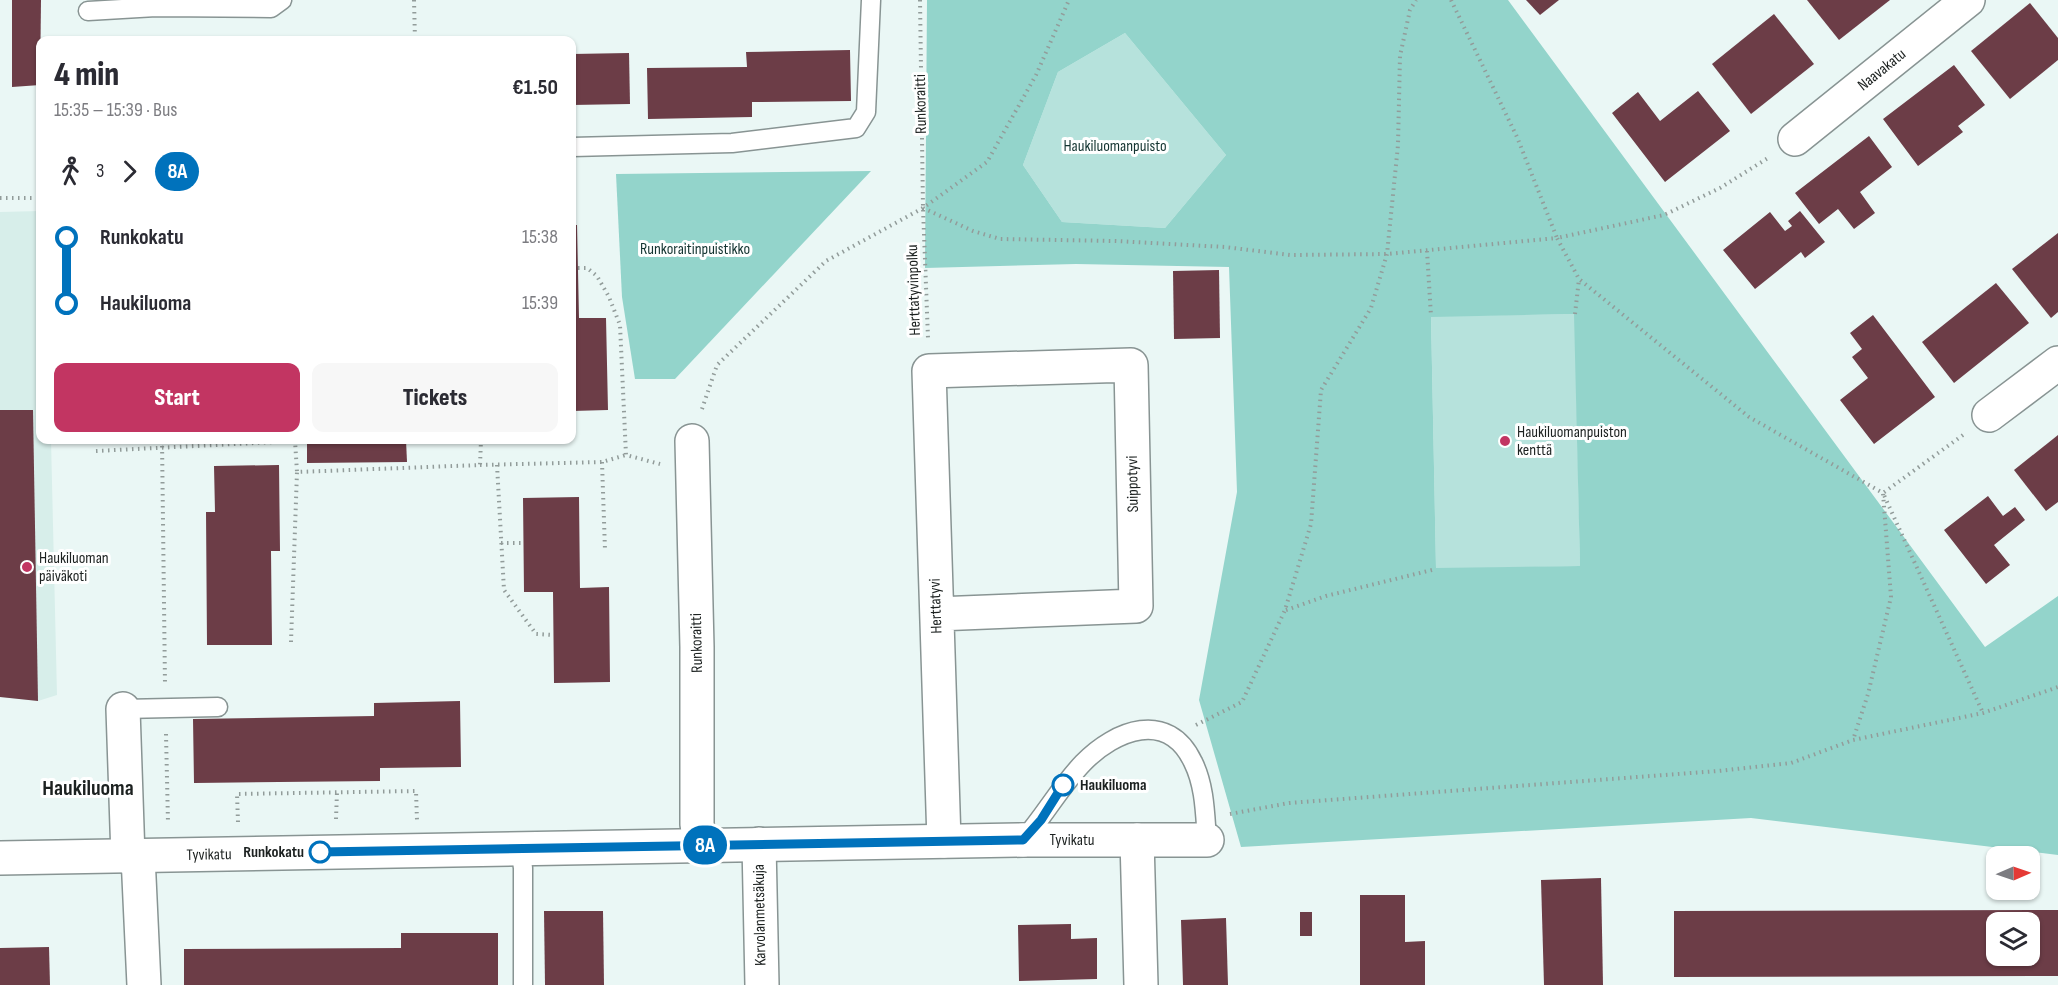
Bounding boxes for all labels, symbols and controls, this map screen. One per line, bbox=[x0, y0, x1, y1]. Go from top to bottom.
street label: Naavakatu bbox=[1854, 45, 1910, 95]
text: 4 min bbox=[54, 55, 119, 95]
text: €1.50 bbox=[512, 74, 558, 101]
street label: Runkoraitti bbox=[911, 74, 931, 134]
text: 15:35 – 15:39 · Bus bbox=[54, 98, 178, 122]
park label: Haukiluomanpuisto bbox=[1063, 137, 1167, 156]
icon: walk bbox=[54, 155, 87, 188]
icon: forward bbox=[113, 155, 146, 188]
text: 3 bbox=[96, 159, 104, 183]
text: 8A bbox=[167, 159, 187, 184]
text: Runkokatu bbox=[100, 224, 184, 251]
text: 15:38 bbox=[522, 225, 558, 249]
park label: Runkoraitinpuistikko bbox=[640, 240, 750, 259]
street label: Herttatyvinpolku bbox=[903, 244, 925, 336]
text: Haukiluoma bbox=[100, 290, 191, 317]
text: 15:39 bbox=[522, 291, 558, 315]
button: Start bbox=[54, 363, 300, 432]
button: Tickets bbox=[312, 363, 558, 432]
place label: Haukiluomanpuiston kenttä bbox=[1517, 423, 1627, 460]
marker: Haukiluomanpuiston kenttä bbox=[1498, 434, 1512, 448]
street label: Suippotyvi bbox=[1123, 455, 1143, 512]
place label: Haukiluoman päiväkoti bbox=[39, 549, 109, 586]
marker: Haukiluoman päiväkoti bbox=[20, 560, 34, 574]
street label: Herttatyvi bbox=[926, 578, 946, 634]
street label: Runkoraitti bbox=[687, 613, 707, 673]
marker: Haukiluoma bbox=[1052, 774, 1074, 796]
district label: Haukiluoma bbox=[42, 775, 134, 802]
place label: Haukiluoma bbox=[1080, 776, 1146, 795]
line badge: 8A bbox=[678, 826, 732, 864]
street label: Tyvikatu bbox=[1049, 831, 1095, 850]
text: 8A bbox=[695, 833, 715, 858]
marker: Runkokatu bbox=[309, 841, 331, 863]
place label: Runkokatu bbox=[243, 843, 304, 862]
street label: Tyvikatu bbox=[186, 845, 232, 865]
north arrow bbox=[1986, 846, 2040, 900]
map controls bbox=[1986, 846, 2040, 966]
street label: Karvolanmetsäkuja bbox=[750, 864, 770, 966]
button: layers bbox=[1986, 912, 2040, 966]

